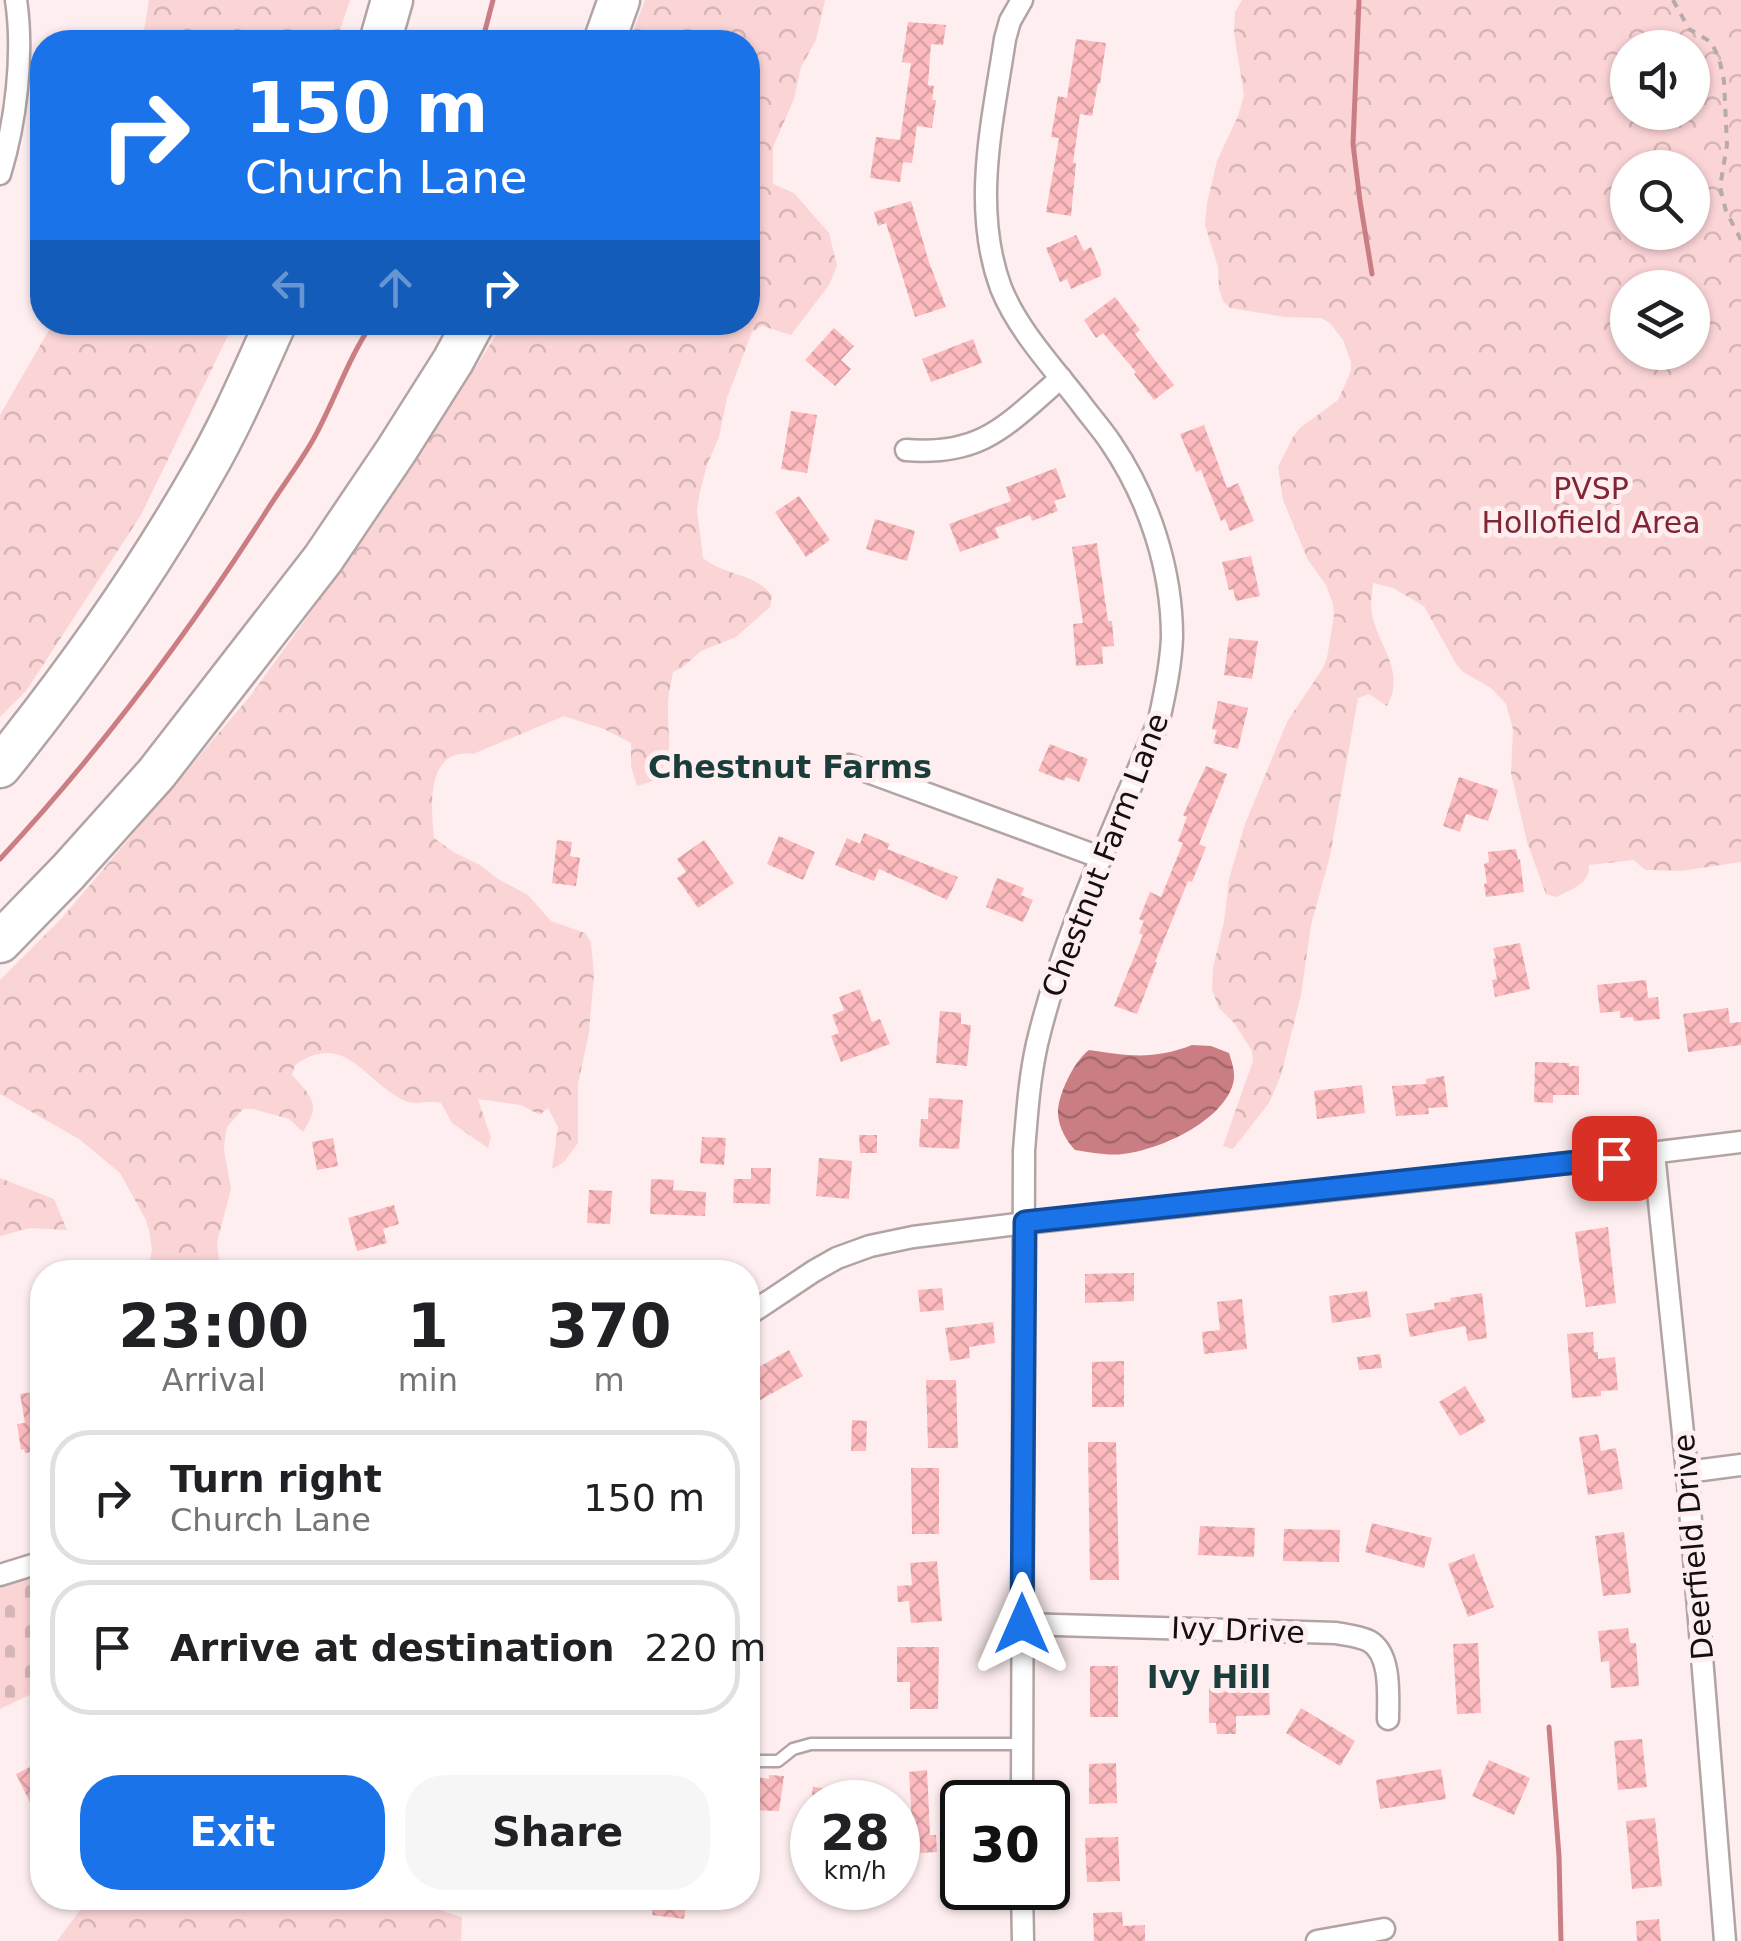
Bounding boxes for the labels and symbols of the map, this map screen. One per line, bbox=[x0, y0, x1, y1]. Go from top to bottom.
park label: PVSP Hollofield Area bbox=[1481, 471, 1701, 540]
street label: Chestnut Farm Lane bbox=[1035, 708, 1175, 1002]
district label: Chestnut Farms bbox=[648, 748, 932, 786]
pin bbox=[1572, 1116, 1657, 1201]
street label: Deerfield Drive bbox=[1666, 1433, 1720, 1661]
position arrow bbox=[970, 1572, 1074, 1676]
street label: Ivy Drive bbox=[1170, 1610, 1306, 1650]
district label: Ivy Hill bbox=[1147, 1658, 1271, 1696]
speed limit sign: 30 bbox=[940, 1780, 1070, 1910]

